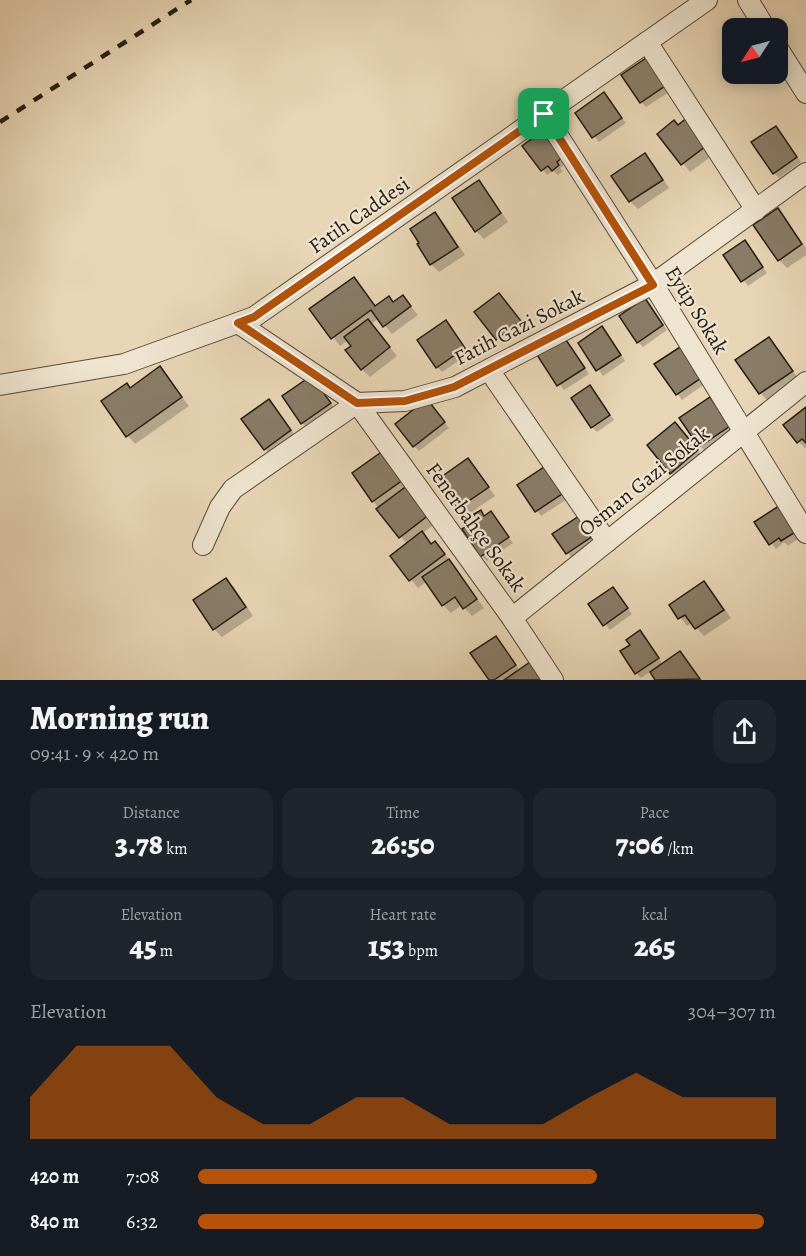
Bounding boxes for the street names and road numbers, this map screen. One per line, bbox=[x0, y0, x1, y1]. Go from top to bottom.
street label: Fatih Caddesi bbox=[303, 170, 415, 260]
street label: Eyüp Sokak bbox=[659, 261, 735, 360]
street label: Fatih Gazi Sokak bbox=[449, 282, 589, 372]
street label: Osman Gazi Sokak bbox=[573, 419, 716, 542]
street label: Fenerbahçe Sokak bbox=[420, 457, 533, 598]

